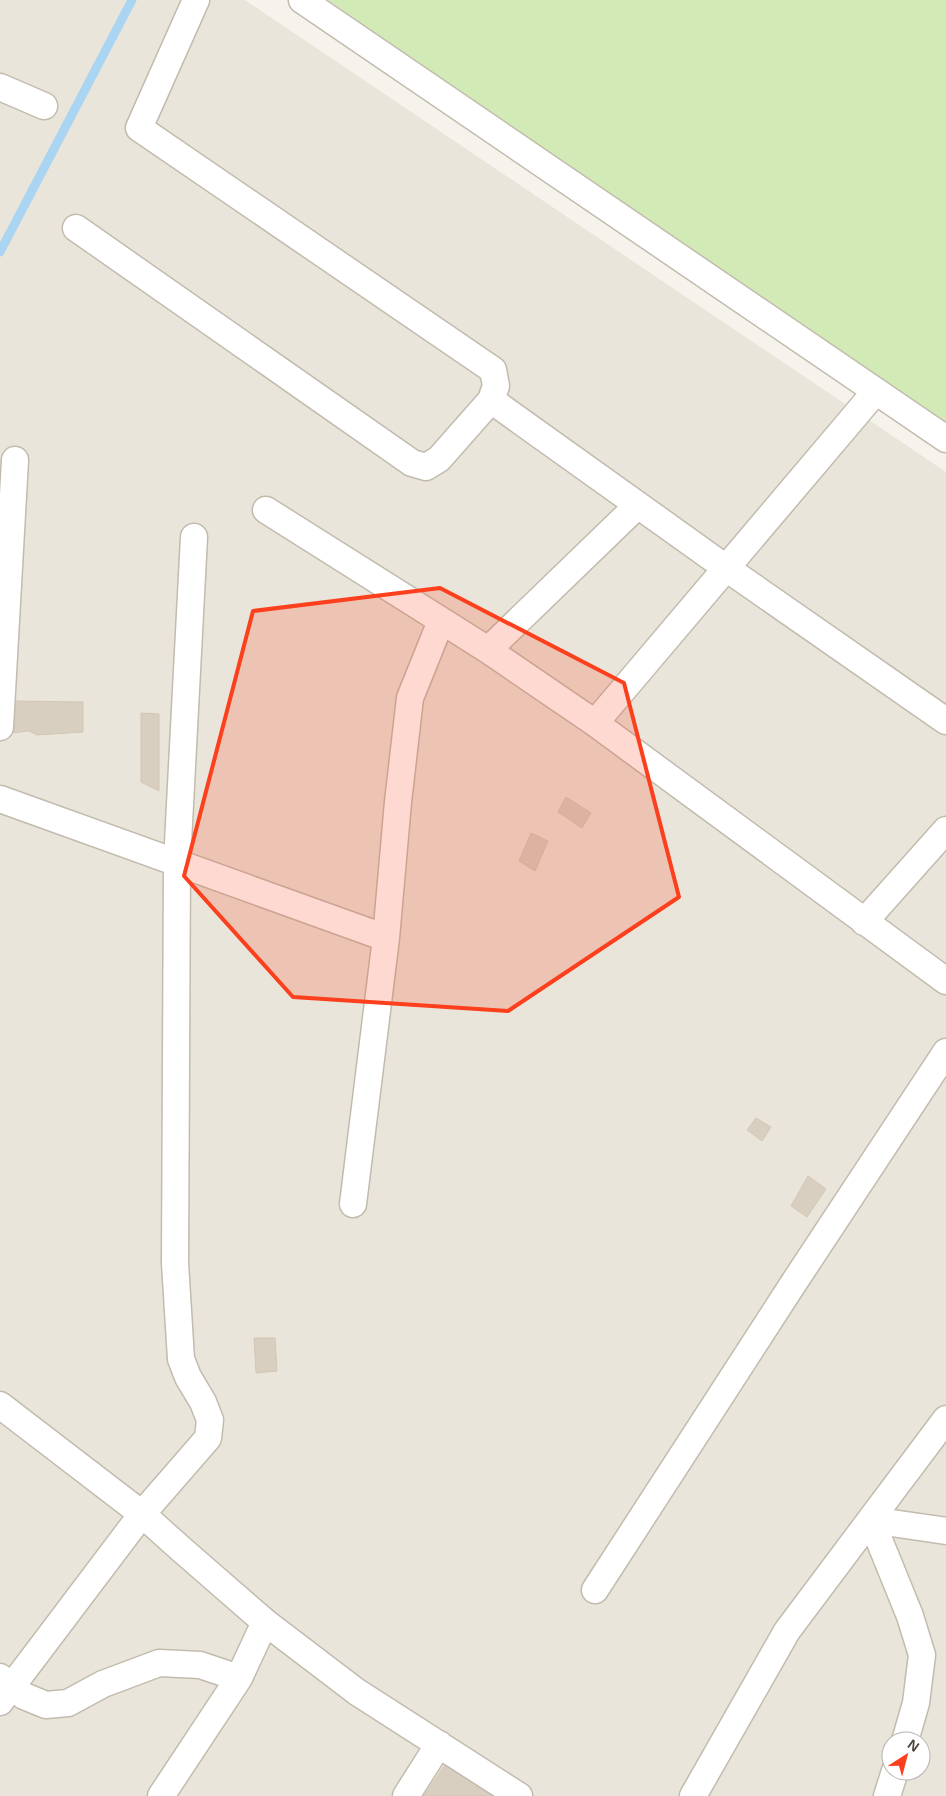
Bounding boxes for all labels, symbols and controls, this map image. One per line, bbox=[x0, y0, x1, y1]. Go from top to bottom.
north arrow bbox=[881, 1731, 931, 1781]
text: N bbox=[905, 1736, 922, 1755]

